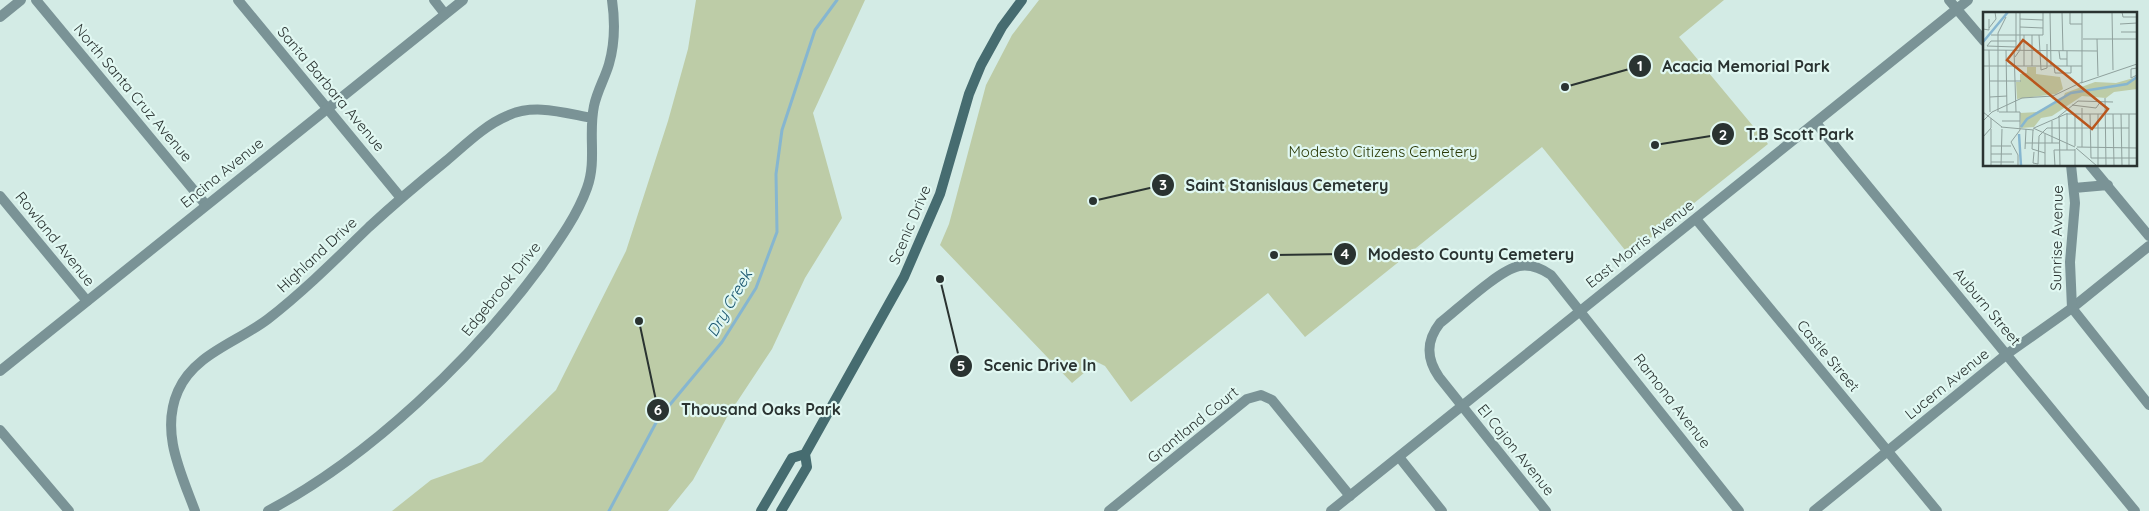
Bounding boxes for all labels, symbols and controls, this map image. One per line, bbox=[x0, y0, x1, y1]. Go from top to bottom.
inset map bbox=[1983, 12, 2136, 166]
street label: North Santa Cruz Avenue bbox=[70, 20, 197, 166]
street label: Santa Barbara Avenue bbox=[274, 22, 389, 155]
callout: Acacia Memorial Park bbox=[1627, 50, 1840, 81]
text: 1 bbox=[1637, 56, 1643, 75]
text: Acacia Memorial Park bbox=[1662, 56, 1830, 76]
callout: T.B Scott Park bbox=[1711, 119, 1864, 150]
text: T.B Scott Park bbox=[1746, 124, 1854, 144]
text: 2 bbox=[1719, 125, 1727, 144]
street label: Encina Avenue bbox=[176, 133, 267, 212]
park label: Modesto Citizens Cemetery bbox=[1288, 142, 1478, 161]
callout: Saint Stanislaus Cemetery bbox=[1150, 169, 1398, 200]
text: 3 bbox=[1159, 175, 1167, 194]
text: Saint Stanislaus Cemetery bbox=[1186, 175, 1388, 195]
street label: Scenic Drive bbox=[884, 182, 935, 267]
street label: Sunrise Avenue bbox=[2046, 185, 2067, 291]
street label: Rowland Avenue bbox=[12, 188, 99, 290]
street label: East Morris Avenue bbox=[1582, 195, 1698, 292]
street label: Highland Drive bbox=[273, 213, 361, 297]
street label: Edgebrook Drive bbox=[457, 238, 544, 340]
callout: Modesto County Cemetery bbox=[1333, 238, 1584, 269]
text: 4 bbox=[1341, 244, 1350, 263]
text: Modesto County Cemetery bbox=[1368, 244, 1574, 264]
street label: Auburn Street bbox=[1949, 264, 2025, 349]
water label: Dry Creek bbox=[702, 265, 757, 340]
street label: Castle Street bbox=[1793, 316, 1864, 395]
street label: Lucern Avenue bbox=[1901, 344, 1993, 423]
street label: Ramona Avenue bbox=[1629, 349, 1715, 452]
callout: Scenic Drive In bbox=[949, 350, 1106, 381]
text: Scenic Drive In bbox=[984, 355, 1096, 375]
text: 5 bbox=[957, 356, 965, 375]
street label: Grantland Court bbox=[1143, 382, 1242, 467]
callout: Thousand Oaks Park bbox=[646, 394, 851, 425]
text: Thousand Oaks Park bbox=[681, 399, 841, 419]
text: 6 bbox=[654, 400, 662, 419]
street label: El Cajon Avenue bbox=[1474, 400, 1559, 499]

